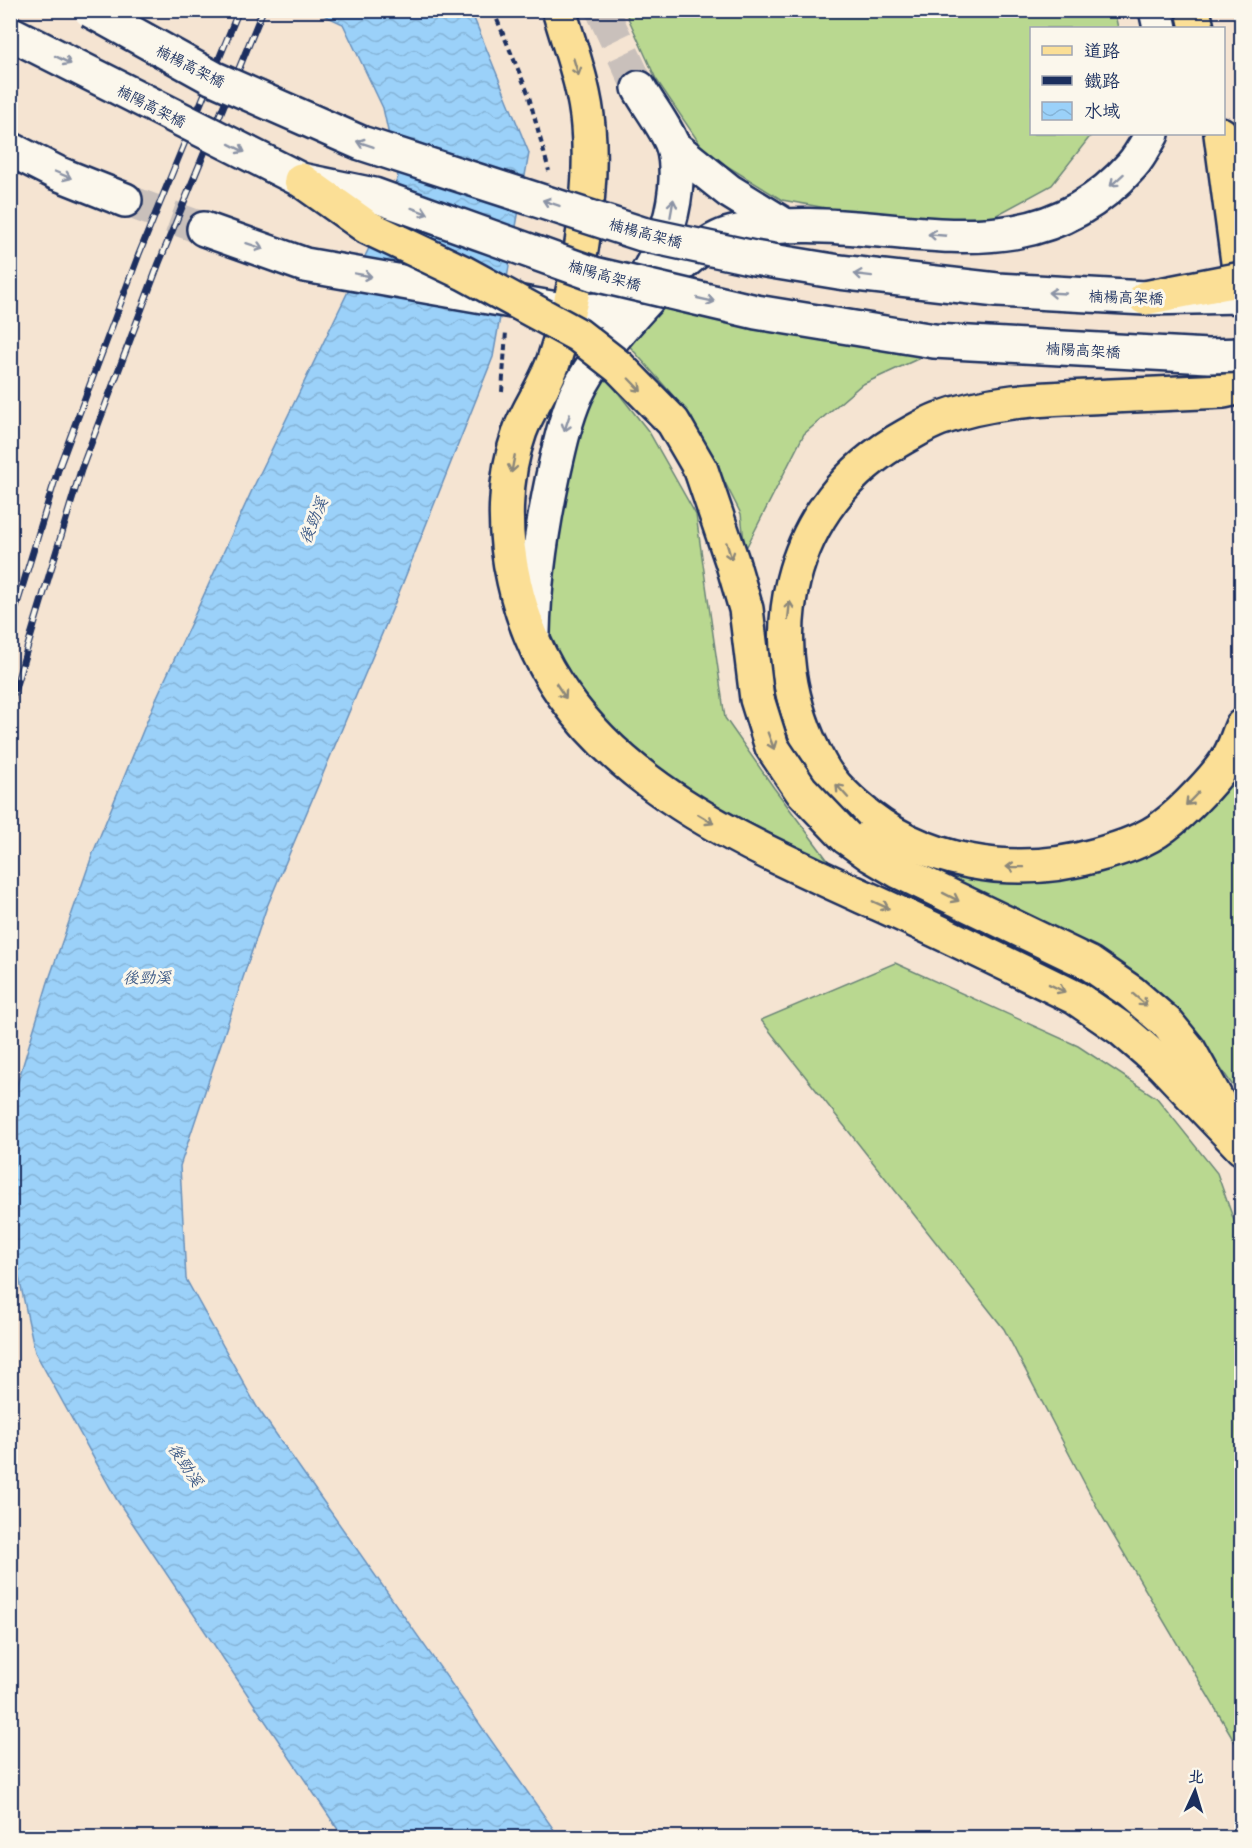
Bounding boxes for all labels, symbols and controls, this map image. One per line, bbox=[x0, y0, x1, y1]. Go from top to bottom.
legend bbox=[1030, 27, 1225, 135]
text: 道路 bbox=[1084, 36, 1120, 63]
street label: 楠楊高架橋 bbox=[152, 38, 230, 92]
one-way arrow bbox=[53, 54, 71, 66]
one-way arrow bbox=[571, 57, 582, 76]
text: 鐵路 bbox=[1084, 66, 1120, 93]
street label: 楠陽高架橋 bbox=[113, 78, 191, 132]
text: 水域 bbox=[1084, 96, 1120, 123]
one-way arrow bbox=[356, 137, 375, 148]
one-way arrow bbox=[227, 142, 245, 154]
one-way arrow bbox=[53, 170, 71, 181]
one-way arrow bbox=[1109, 172, 1124, 187]
one-way arrow bbox=[542, 197, 561, 208]
one-way arrow bbox=[667, 199, 678, 218]
one-way arrow bbox=[410, 207, 429, 218]
street label: 楠楊高架橋 bbox=[607, 211, 685, 253]
one-way arrow bbox=[928, 229, 948, 240]
one-way arrow bbox=[245, 241, 264, 252]
street label: 楠陽高架橋 bbox=[566, 253, 644, 295]
one-way arrow bbox=[854, 269, 874, 280]
one-way arrow bbox=[352, 270, 372, 281]
street label: 楠楊高架橋 bbox=[1088, 283, 1164, 309]
one-way arrow bbox=[1048, 288, 1068, 299]
one-way arrow bbox=[695, 295, 715, 306]
street label: 楠陽高架橋 bbox=[1045, 336, 1121, 362]
one-way arrow bbox=[627, 377, 642, 392]
one-way arrow bbox=[561, 413, 572, 432]
one-way arrow bbox=[507, 454, 518, 473]
water label: 後勁溪 bbox=[292, 492, 333, 547]
one-way arrow bbox=[724, 541, 735, 560]
one-way arrow bbox=[784, 601, 795, 620]
one-way arrow bbox=[555, 683, 567, 699]
one-way arrow bbox=[766, 731, 777, 750]
one-way arrow bbox=[835, 784, 849, 799]
one-way arrow bbox=[1184, 792, 1199, 807]
one-way arrow bbox=[697, 814, 714, 826]
one-way arrow bbox=[1006, 861, 1026, 873]
one-way arrow bbox=[941, 892, 959, 904]
one-way arrow bbox=[871, 900, 889, 911]
water label: 後勁溪 bbox=[123, 964, 172, 988]
one-way arrow bbox=[1048, 983, 1066, 995]
one-way arrow bbox=[1132, 993, 1148, 1006]
water label: 後勁溪 bbox=[164, 1437, 211, 1491]
north arrow bbox=[1165, 1761, 1225, 1821]
text: 北 bbox=[1187, 1763, 1205, 1788]

